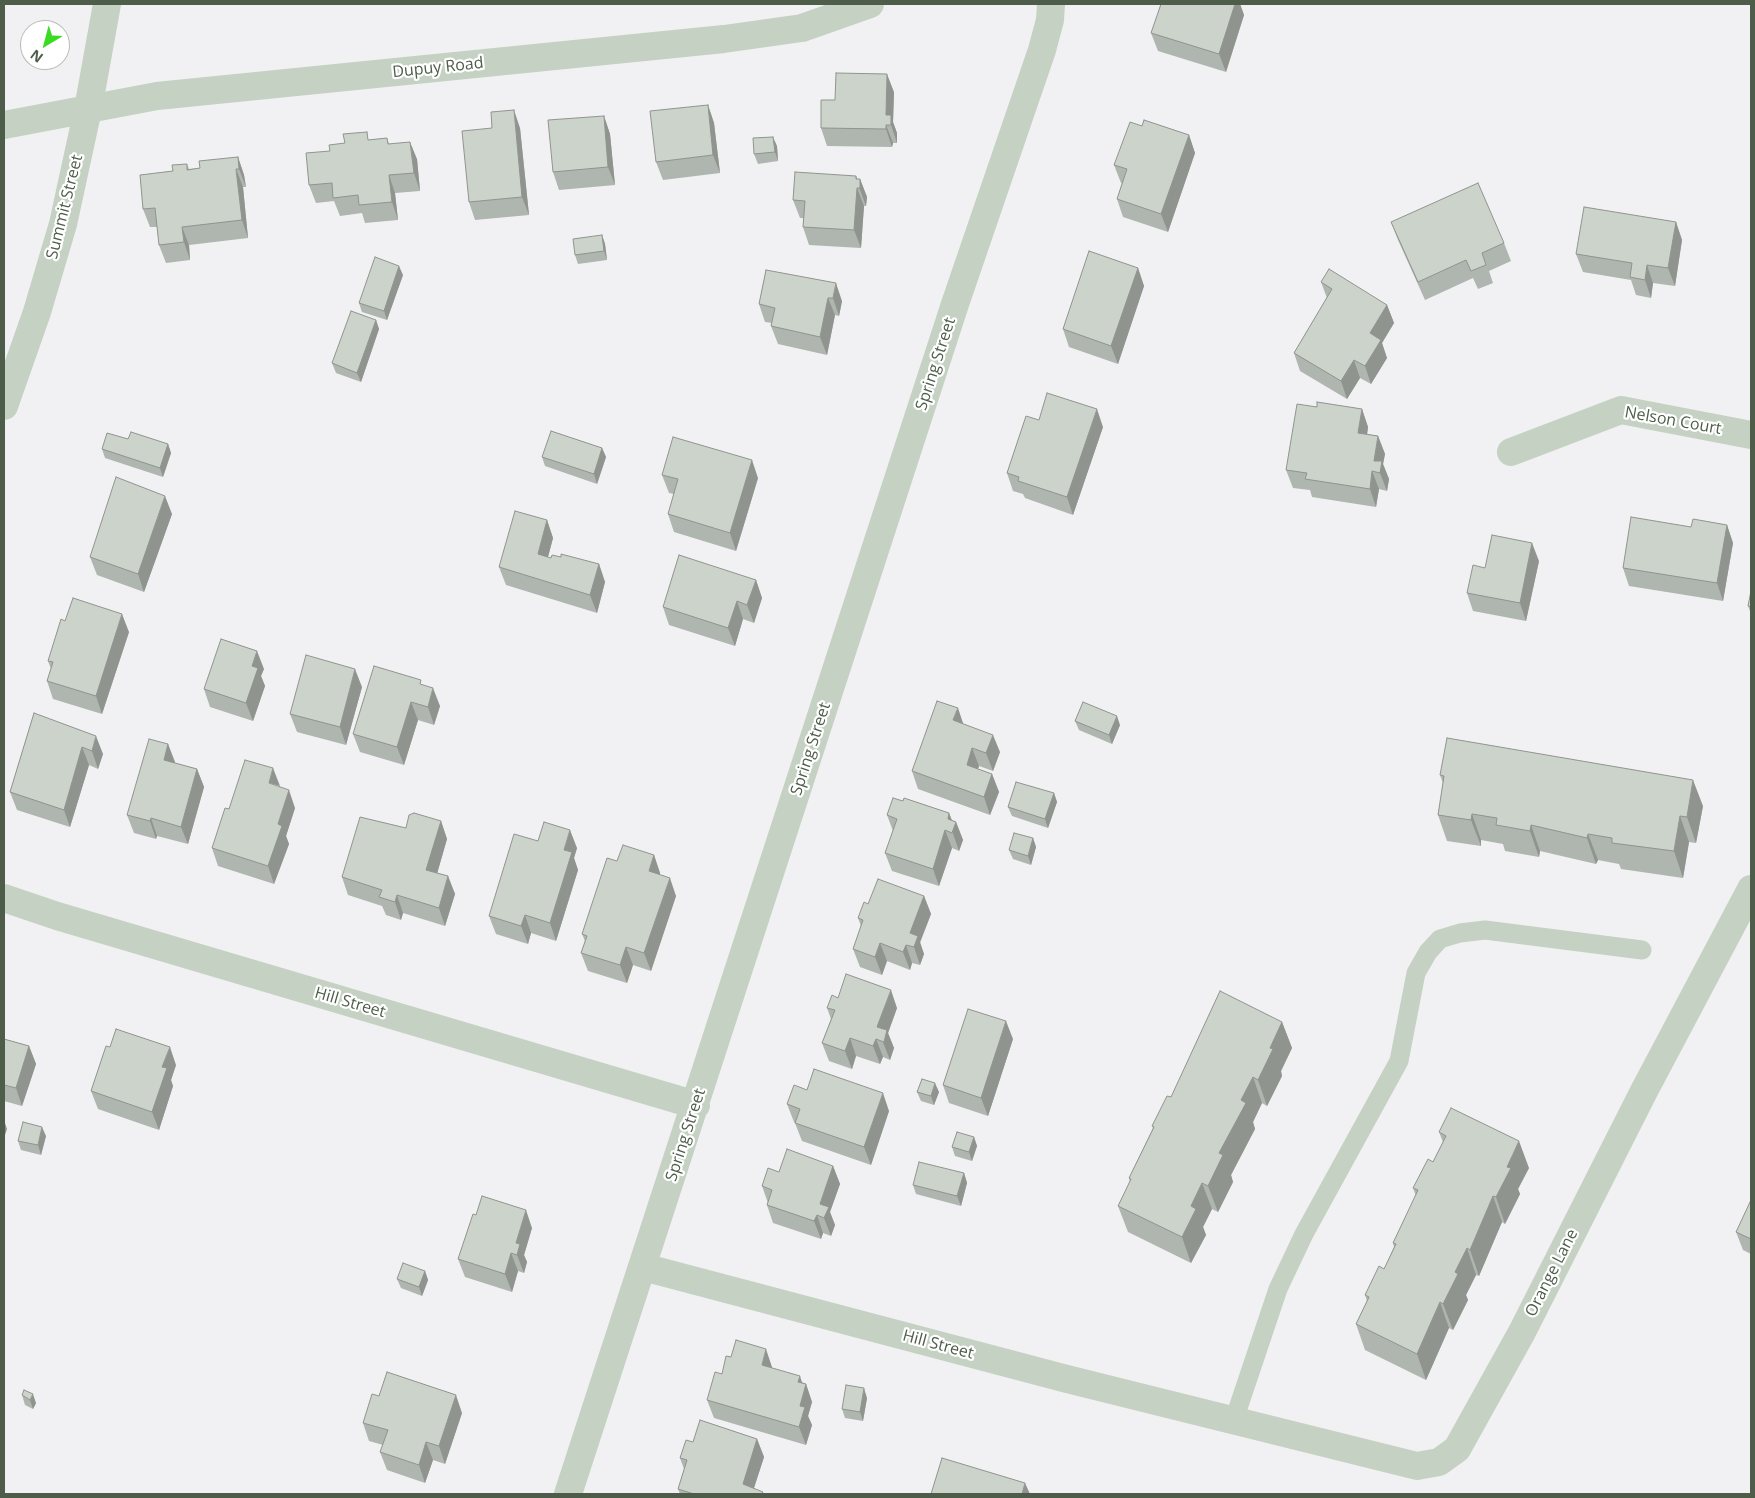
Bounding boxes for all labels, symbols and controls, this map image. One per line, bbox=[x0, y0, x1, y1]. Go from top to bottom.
north arrow bbox=[20, 20, 70, 70]
text: N bbox=[26, 46, 47, 68]
street label: Dupuy Road bbox=[392, 54, 484, 82]
street label: Summit Street bbox=[43, 153, 87, 261]
street label: Spring Street bbox=[912, 315, 960, 413]
street label: Nelson Court bbox=[1623, 403, 1723, 439]
street label: Spring Street bbox=[787, 700, 835, 798]
street label: Hill Street bbox=[312, 984, 388, 1022]
street label: Spring Street bbox=[662, 1086, 710, 1184]
street label: Orange Lane bbox=[1522, 1226, 1582, 1320]
street label: Hill Street bbox=[900, 1326, 976, 1364]

